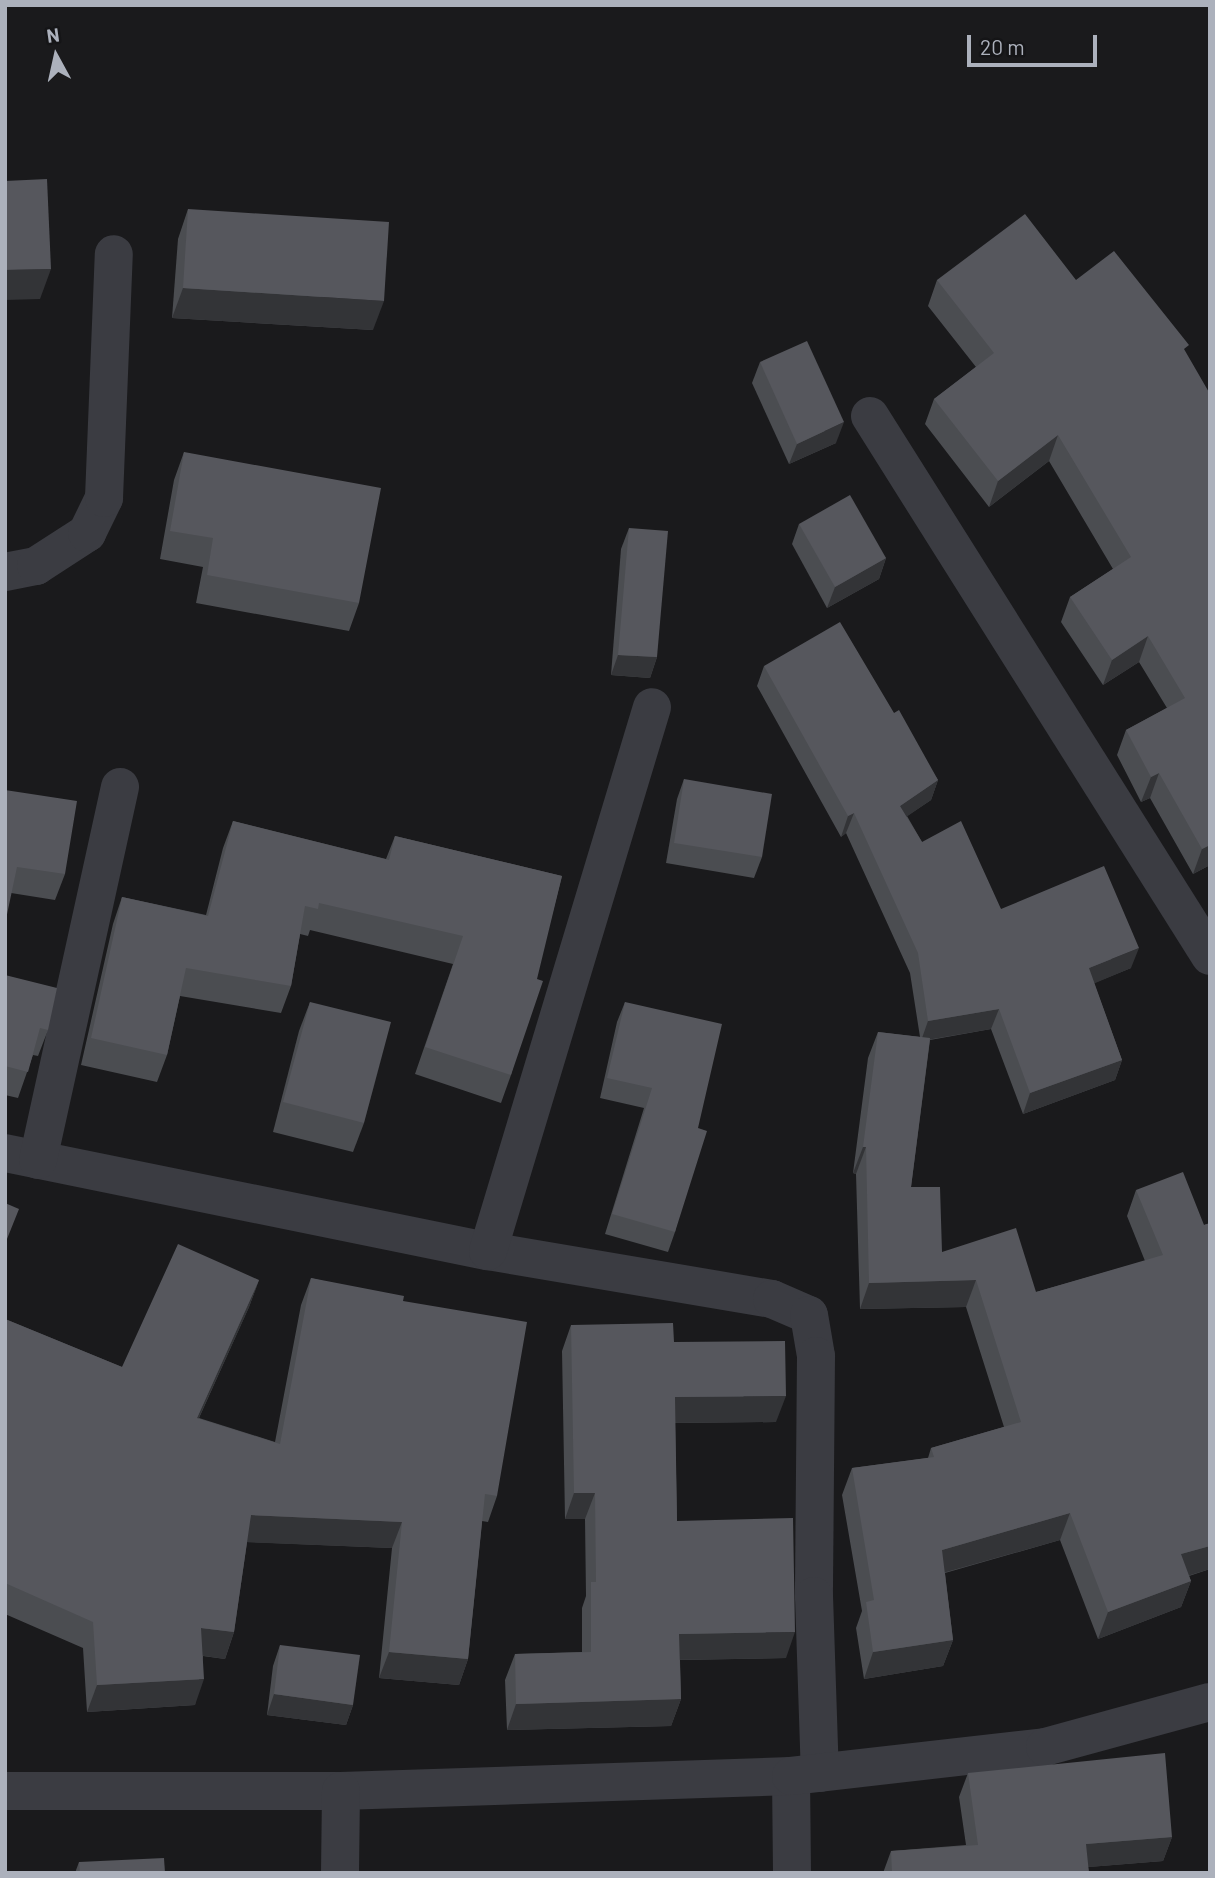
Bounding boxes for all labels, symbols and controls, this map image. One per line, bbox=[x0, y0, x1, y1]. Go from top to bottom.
north arrow bbox=[21, 21, 91, 91]
scale bar bbox=[970, 21, 1100, 65]
text: N bbox=[45, 22, 61, 47]
text: 20 m bbox=[980, 34, 1025, 59]

